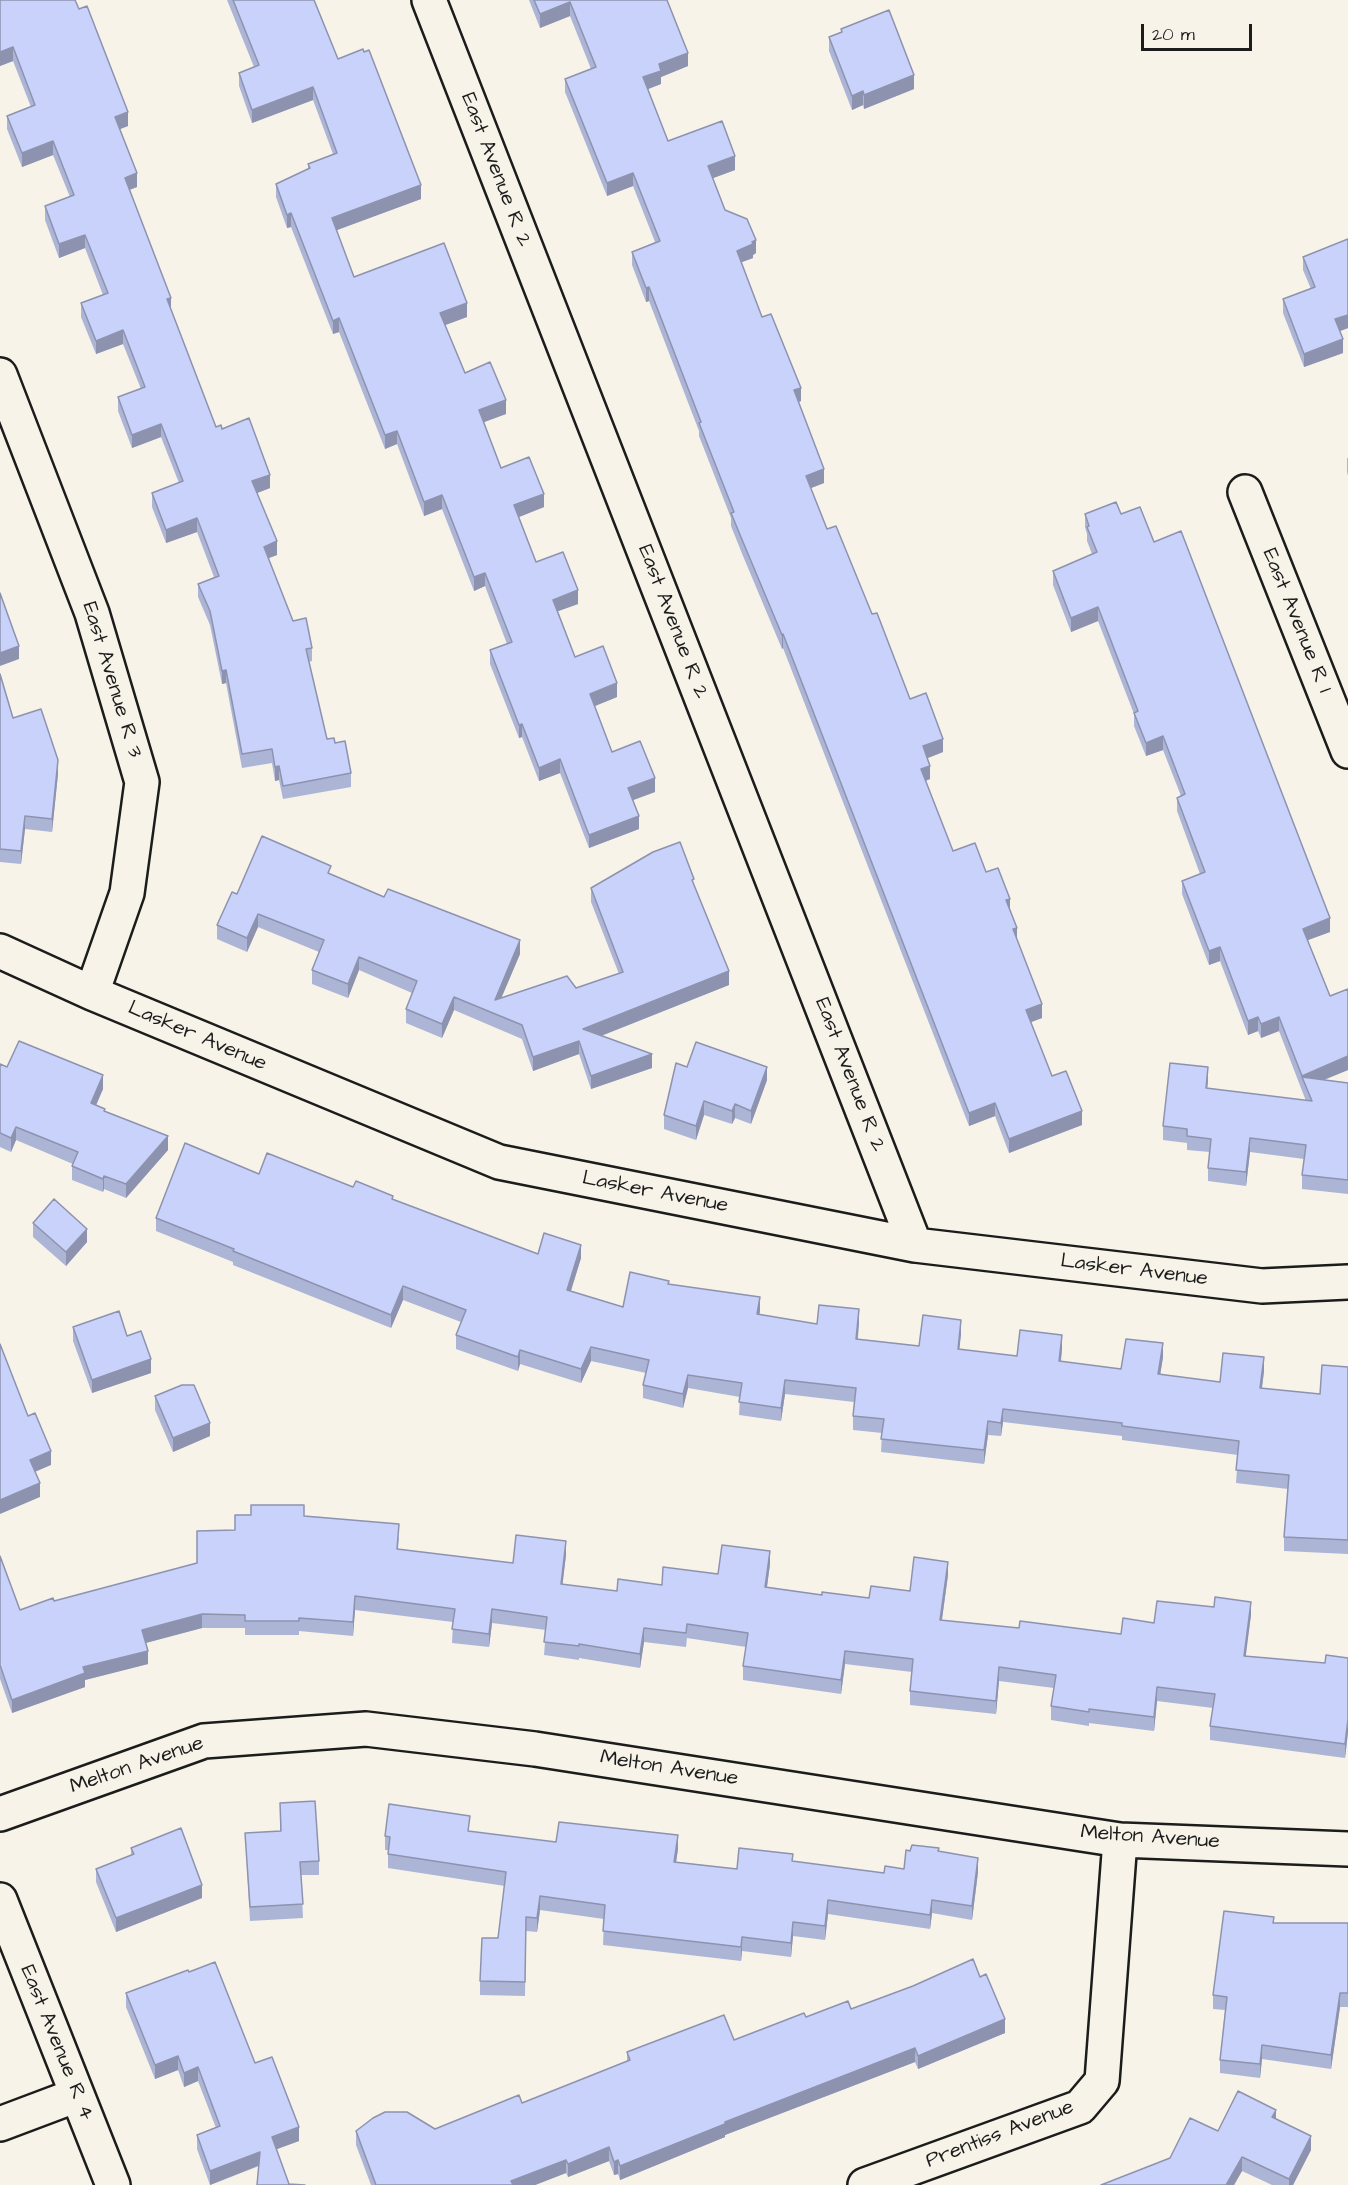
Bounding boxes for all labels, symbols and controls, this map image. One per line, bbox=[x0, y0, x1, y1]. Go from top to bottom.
scale bar bbox=[1144, 12, 1255, 50]
text: 20 m bbox=[1152, 22, 1195, 47]
street label: East Avenue R 2 bbox=[454, 90, 536, 250]
street label: East Avenue R 2 bbox=[631, 542, 713, 702]
street label: East Avenue R 1 bbox=[1256, 545, 1336, 697]
street label: East Avenue R 3 bbox=[75, 599, 147, 761]
street label: East Avenue R 2 bbox=[808, 995, 890, 1155]
street label: Lasker Avenue bbox=[124, 996, 270, 1078]
street label: Lasker Avenue bbox=[580, 1166, 730, 1220]
street label: Lasker Avenue bbox=[1059, 1249, 1209, 1293]
street label: Melton Avenue bbox=[67, 1731, 207, 1801]
street label: Melton Avenue bbox=[598, 1746, 740, 1792]
street label: Melton Avenue bbox=[1080, 1821, 1220, 1855]
street label: East Avenue R 4 bbox=[13, 1962, 99, 2124]
street label: Prentiss Avenue bbox=[923, 2095, 1077, 2175]

